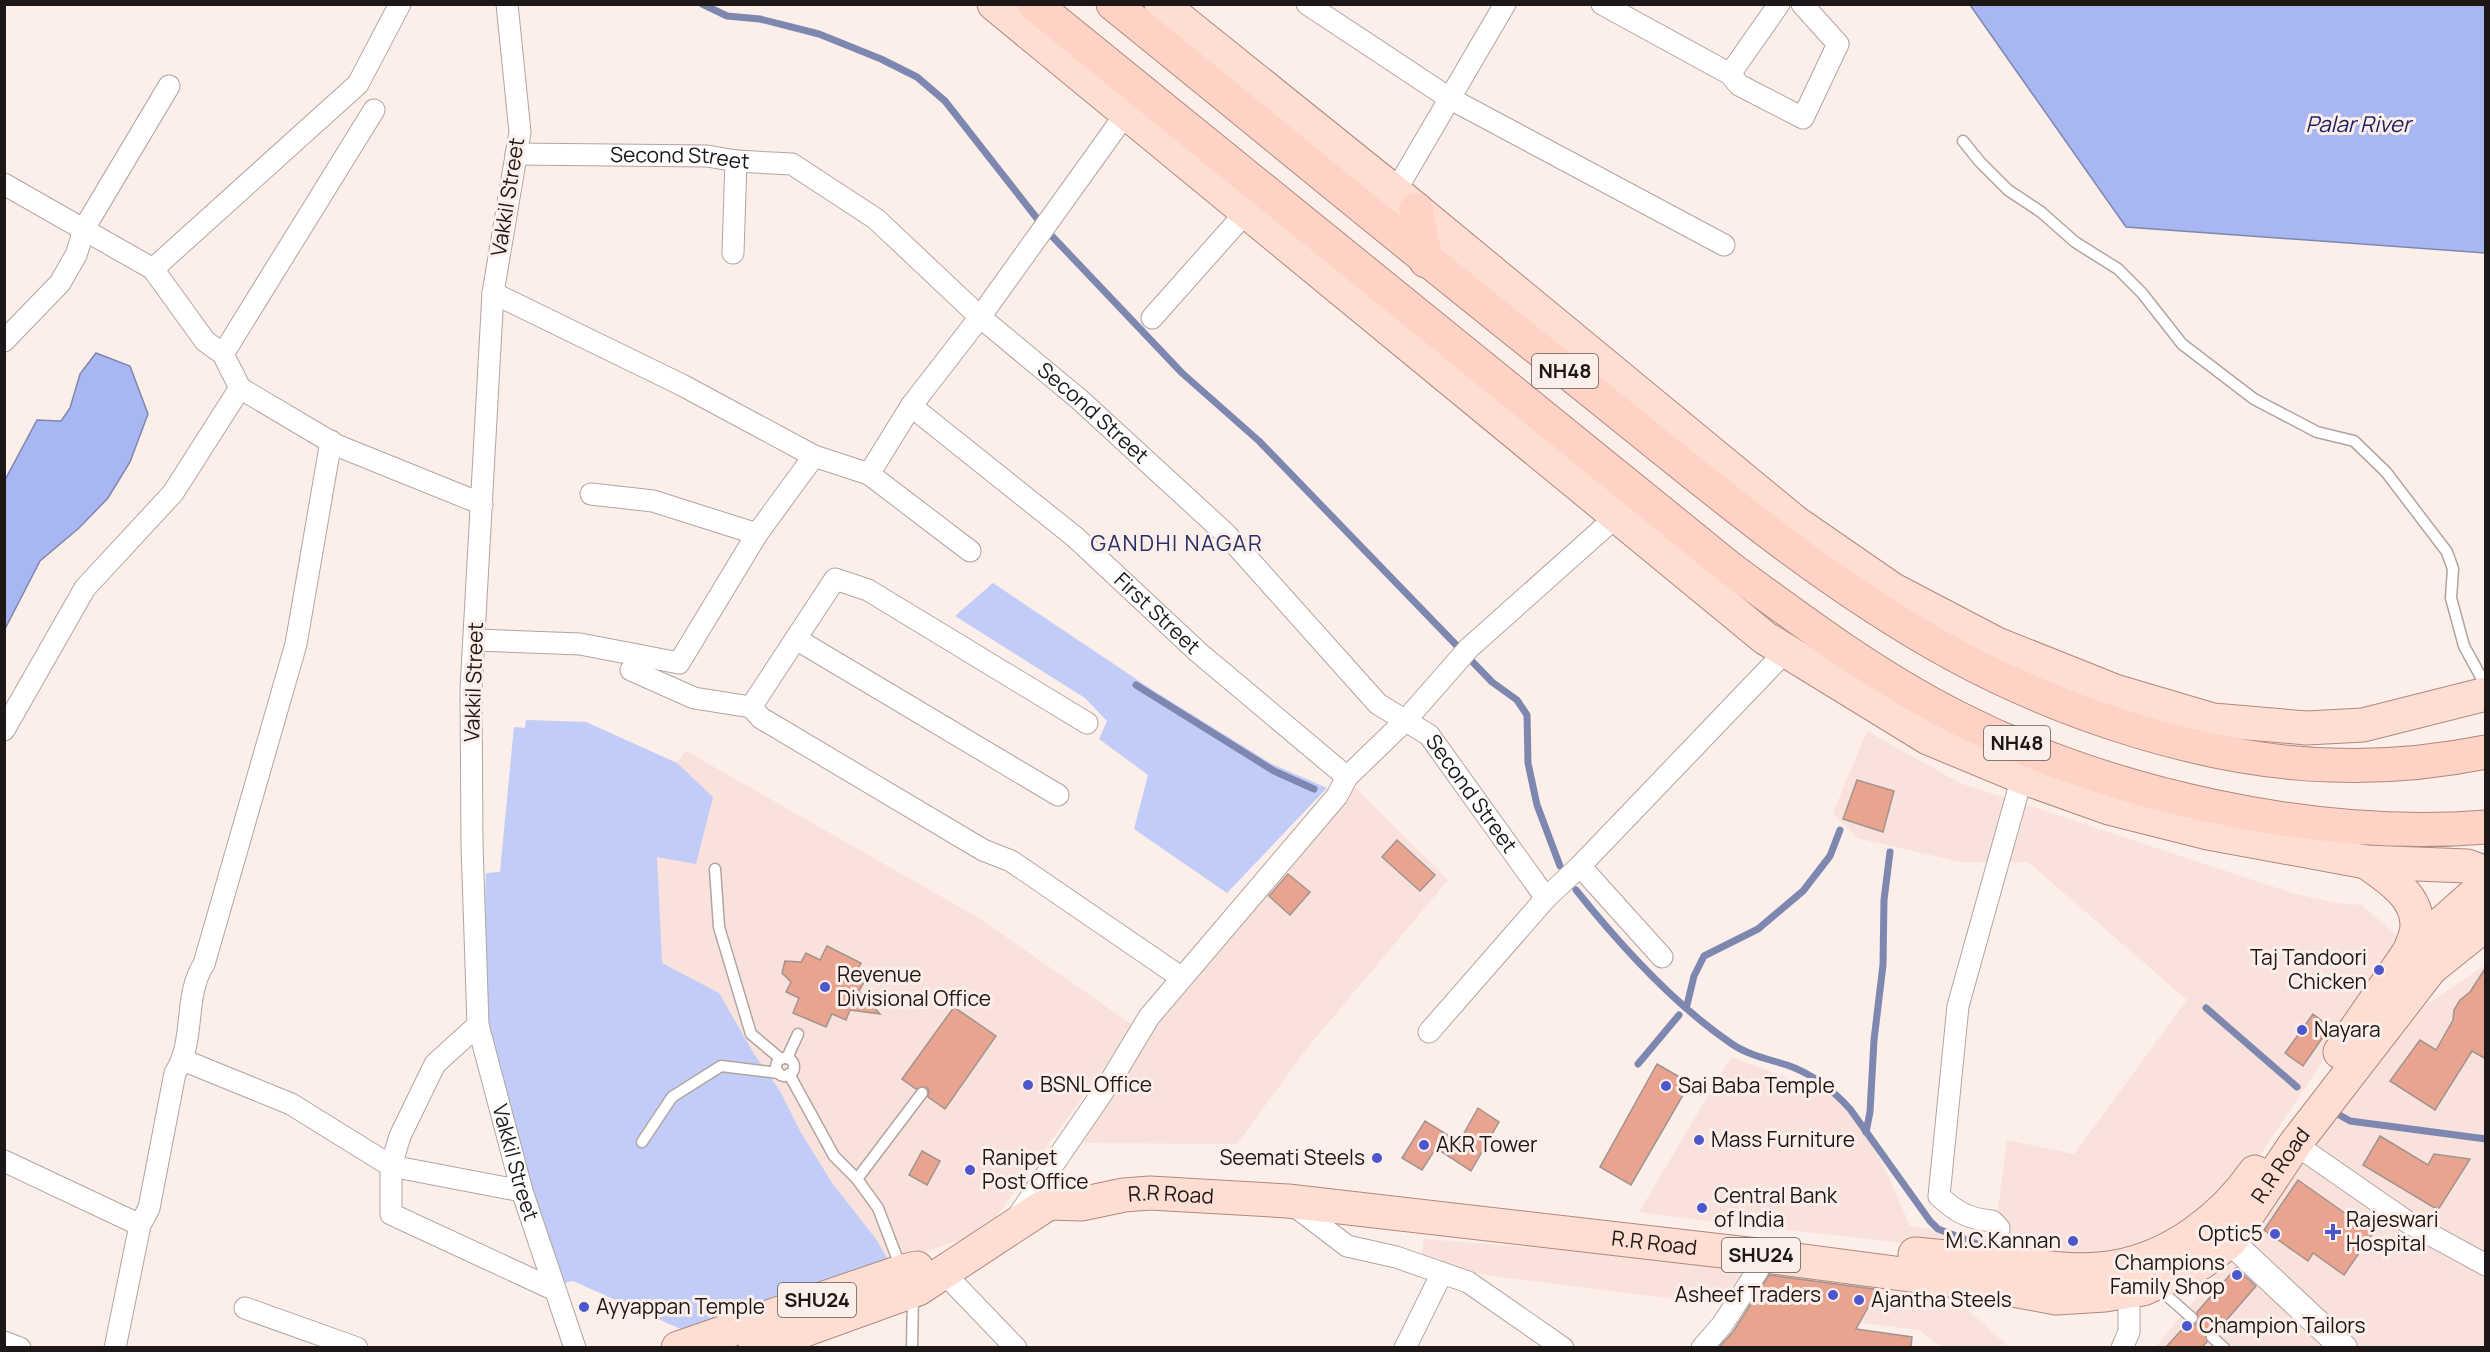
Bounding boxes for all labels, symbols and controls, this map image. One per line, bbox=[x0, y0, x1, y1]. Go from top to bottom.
water label: Palar River bbox=[2305, 109, 2414, 139]
street label: Vakkil Street bbox=[484, 135, 530, 258]
street label: Second Street bbox=[610, 140, 750, 175]
road number: NH48 bbox=[1532, 354, 1598, 388]
street label: Second Street bbox=[1032, 355, 1155, 469]
district label: GANDHI NAGAR bbox=[1091, 528, 1263, 558]
street label: First Street bbox=[1109, 566, 1207, 660]
street label: Vakkil Street bbox=[457, 622, 489, 742]
road number: NH48 bbox=[1984, 726, 2050, 760]
street label: Second Street bbox=[1420, 728, 1524, 858]
place label: Taj Tandoori Chicken bbox=[2250, 943, 2367, 995]
place label: Revenue Divisional Office bbox=[837, 960, 991, 1012]
marker: Taj Tandoori Chicken bbox=[2372, 963, 2386, 977]
marker: Revenue Divisional Office bbox=[818, 980, 832, 994]
place label: Nayara bbox=[2314, 1015, 2381, 1043]
marker: Nayara bbox=[2295, 1023, 2309, 1037]
place label: BSNL Office bbox=[1040, 1070, 1152, 1098]
place label: Sai Baba Temple bbox=[1678, 1071, 1835, 1099]
marker: BSNL Office bbox=[1021, 1078, 1035, 1092]
marker: Sai Baba Temple bbox=[1659, 1079, 1673, 1093]
street label: Vakkil Street bbox=[487, 1101, 546, 1224]
street label: R.R Road bbox=[2244, 1121, 2316, 1208]
place label: Mass Furniture bbox=[1711, 1125, 1855, 1153]
place label: AKR Tower bbox=[1436, 1130, 1538, 1158]
marker: Mass Furniture bbox=[1692, 1133, 1706, 1147]
marker: AKR Tower bbox=[1417, 1138, 1431, 1152]
place label: Ranipet Post Office bbox=[982, 1143, 1088, 1195]
place label: Seemati Steels bbox=[1219, 1143, 1365, 1171]
marker: Seemati Steels bbox=[1370, 1151, 1384, 1165]
marker: Ranipet Post Office bbox=[963, 1163, 977, 1177]
street label: R.R Road bbox=[1127, 1178, 1215, 1210]
place label: Central Bank of India bbox=[1714, 1181, 1838, 1233]
marker: Central Bank of India bbox=[1695, 1201, 1709, 1215]
place label: Rajeswari Hospital bbox=[2346, 1205, 2439, 1257]
place label: Optic5 bbox=[2198, 1219, 2263, 1247]
street label: R.R Road bbox=[1610, 1223, 1699, 1261]
marker: Rajeswari Hospital bbox=[2324, 1223, 2342, 1241]
place label: M.C.Kannan bbox=[1946, 1226, 2061, 1254]
marker: Optic5 bbox=[2268, 1227, 2282, 1241]
marker: M.C.Kannan bbox=[2066, 1234, 2080, 1248]
road number: SHU24 bbox=[1722, 1238, 1800, 1272]
place label: Champions Family Shop bbox=[2110, 1248, 2225, 1300]
marker: Champions Family Shop bbox=[2230, 1268, 2244, 1282]
place label: Asheef Traders bbox=[1675, 1280, 1821, 1308]
road number: SHU24 bbox=[778, 1283, 856, 1317]
place label: Ajantha Steels bbox=[1871, 1285, 2012, 1313]
marker: Asheef Traders bbox=[1826, 1288, 1840, 1302]
place label: Ayyappan Temple bbox=[596, 1292, 765, 1320]
marker: Ajantha Steels bbox=[1852, 1293, 1866, 1307]
marker: Ayyappan Temple bbox=[577, 1300, 591, 1314]
place label: Champion Tailors bbox=[2199, 1311, 2366, 1339]
marker: Champion Tailors bbox=[2180, 1319, 2194, 1333]

